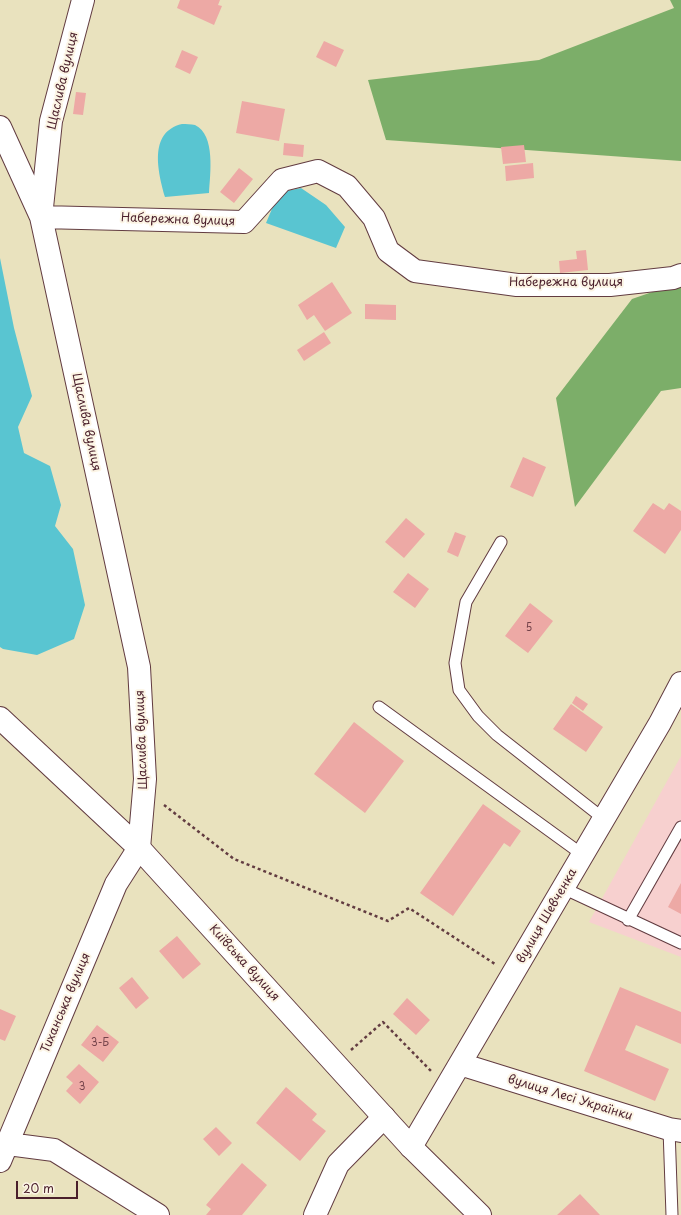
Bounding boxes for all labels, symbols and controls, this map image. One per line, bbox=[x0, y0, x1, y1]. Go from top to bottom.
street label: Щаслива вулиця bbox=[45, 31, 81, 131]
street label: Набережна вулиця bbox=[121, 211, 235, 229]
street label: Набережна вулиця bbox=[509, 276, 623, 290]
street label: Щаслива вулиця bbox=[69, 372, 103, 472]
house number: 5 bbox=[526, 622, 532, 634]
street label: Щаслива вулиця bbox=[133, 690, 151, 790]
street label: вулиця Шевченка bbox=[514, 866, 580, 966]
street label: Київська вулиця bbox=[206, 922, 282, 1004]
street label: Тиханська вулиця bbox=[38, 951, 94, 1055]
house number: 3-Б bbox=[91, 1037, 109, 1049]
street label: вулиця Лесі Українки bbox=[506, 1072, 634, 1124]
house number: 3 bbox=[79, 1081, 85, 1093]
scale bar bbox=[18, 1173, 80, 1199]
text: 20 m bbox=[23, 1179, 54, 1197]

